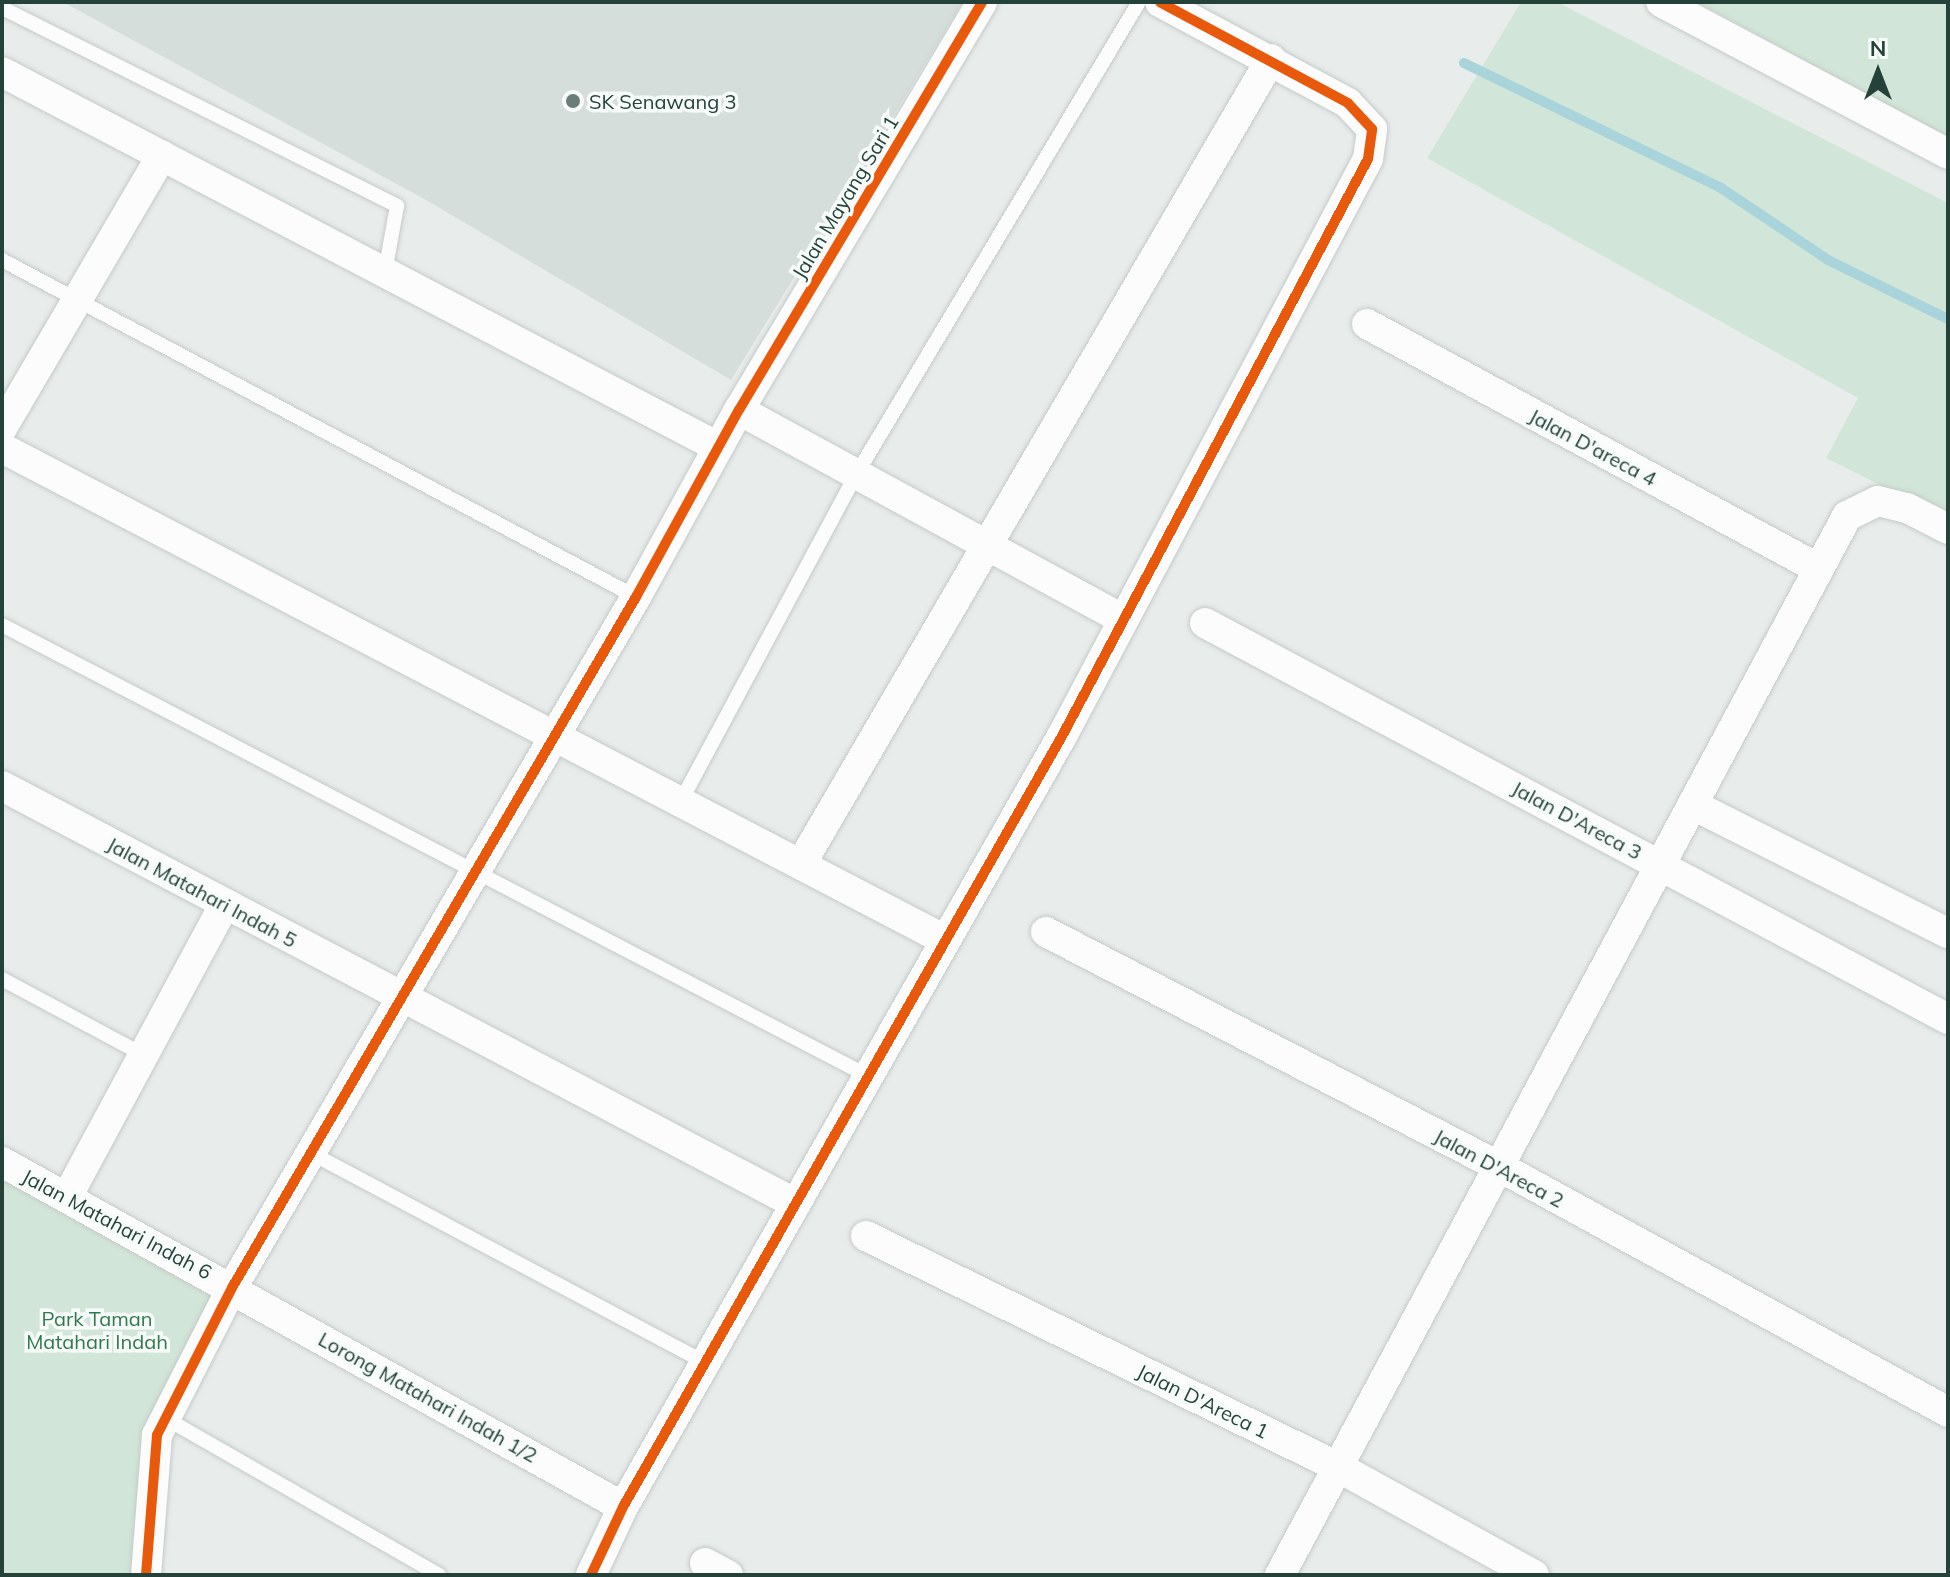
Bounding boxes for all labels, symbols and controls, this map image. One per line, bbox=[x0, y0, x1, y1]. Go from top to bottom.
north arrow bbox=[1838, 32, 1918, 112]
text: N bbox=[1870, 34, 1886, 62]
place label: SK Senawang 3 bbox=[589, 89, 736, 113]
marker: SK Senawang 3 bbox=[564, 92, 582, 110]
street label: Jalan Mayang Sari 1 bbox=[787, 111, 903, 283]
street label: Jalan D'areca 4 bbox=[1525, 403, 1661, 491]
street label: Jalan D'Areca 3 bbox=[1508, 776, 1646, 864]
street label: Jalan Matahari Indah 5 bbox=[103, 832, 301, 952]
street label: Jalan D'Areca 2 bbox=[1430, 1124, 1568, 1212]
street label: Jalan Matahari Indah 6 bbox=[18, 1164, 216, 1284]
park label: Park Taman Matahari Indah bbox=[26, 1307, 168, 1354]
street label: Lorong Matahari Indah 1/2 bbox=[314, 1327, 542, 1467]
street label: Jalan D'Areca 1 bbox=[1133, 1359, 1273, 1443]

